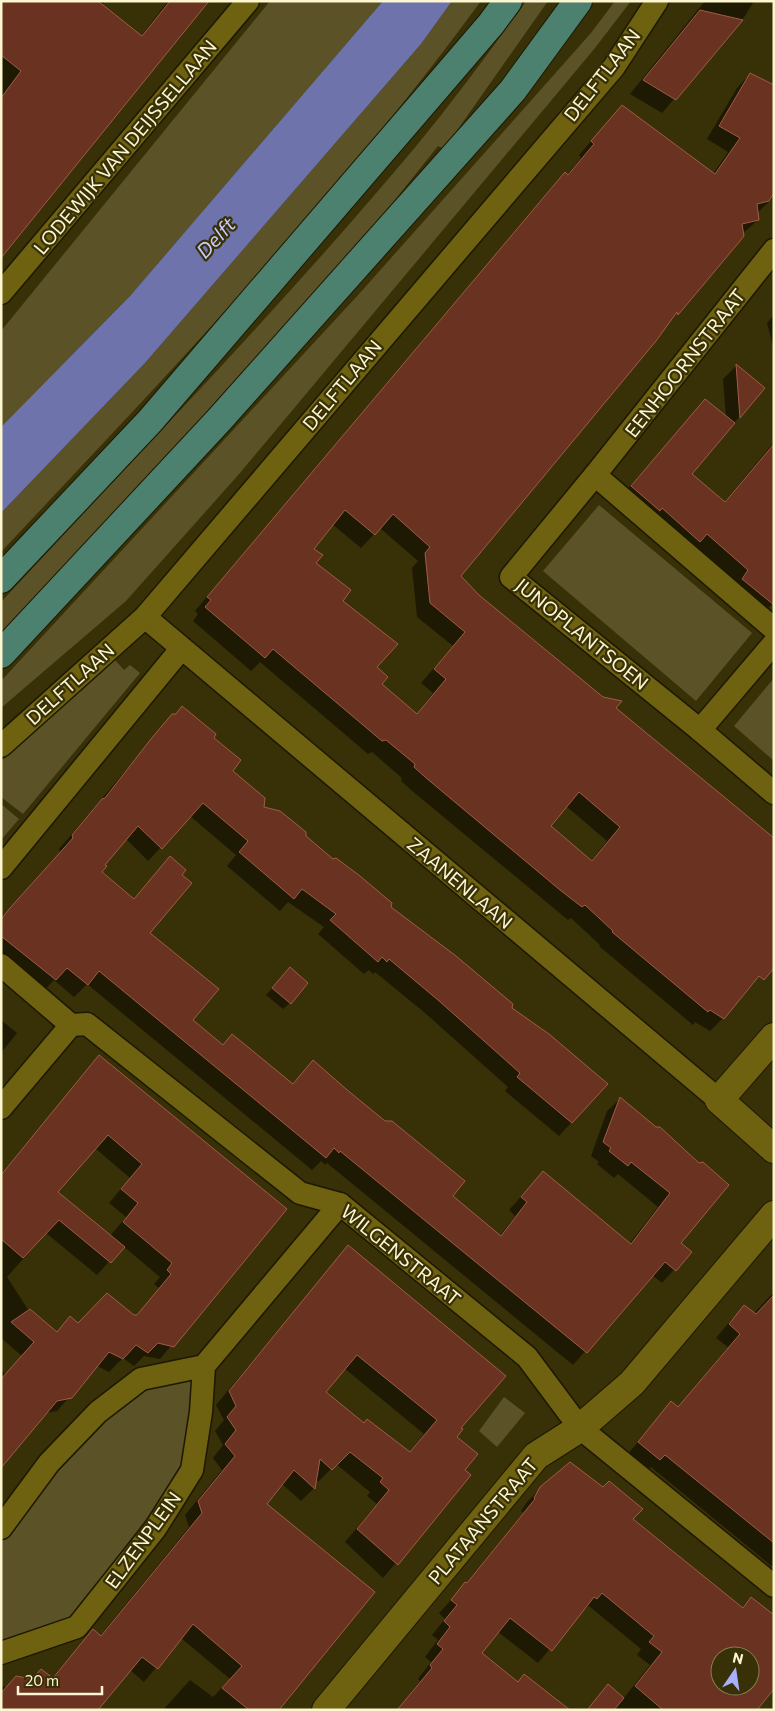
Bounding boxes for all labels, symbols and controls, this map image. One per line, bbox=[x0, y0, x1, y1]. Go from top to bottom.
street label: DELFTLAAN bbox=[558, 24, 645, 125]
street label: LODEWIJK VAN DEIJSSELLAAN bbox=[28, 35, 221, 258]
water label: Delft bbox=[191, 212, 240, 262]
street label: EENHOORNSTRAAT bbox=[620, 284, 750, 441]
street label: DELFTLAAN bbox=[297, 335, 386, 434]
street label: JUNOPLANTSOEN bbox=[511, 573, 653, 694]
street label: DELFTLAAN bbox=[21, 638, 118, 729]
street label: ZAANENLAAN bbox=[403, 832, 518, 933]
street label: WILGENSTRAAT bbox=[337, 1199, 466, 1310]
street label: PLATAANSTRAAT bbox=[423, 1453, 542, 1589]
street label: ELZENPLEIN bbox=[100, 1487, 185, 1593]
north arrow bbox=[710, 1646, 760, 1696]
text: N bbox=[731, 1648, 745, 1667]
scale bar bbox=[18, 1664, 101, 1696]
text: 20 m bbox=[25, 1671, 59, 1689]

